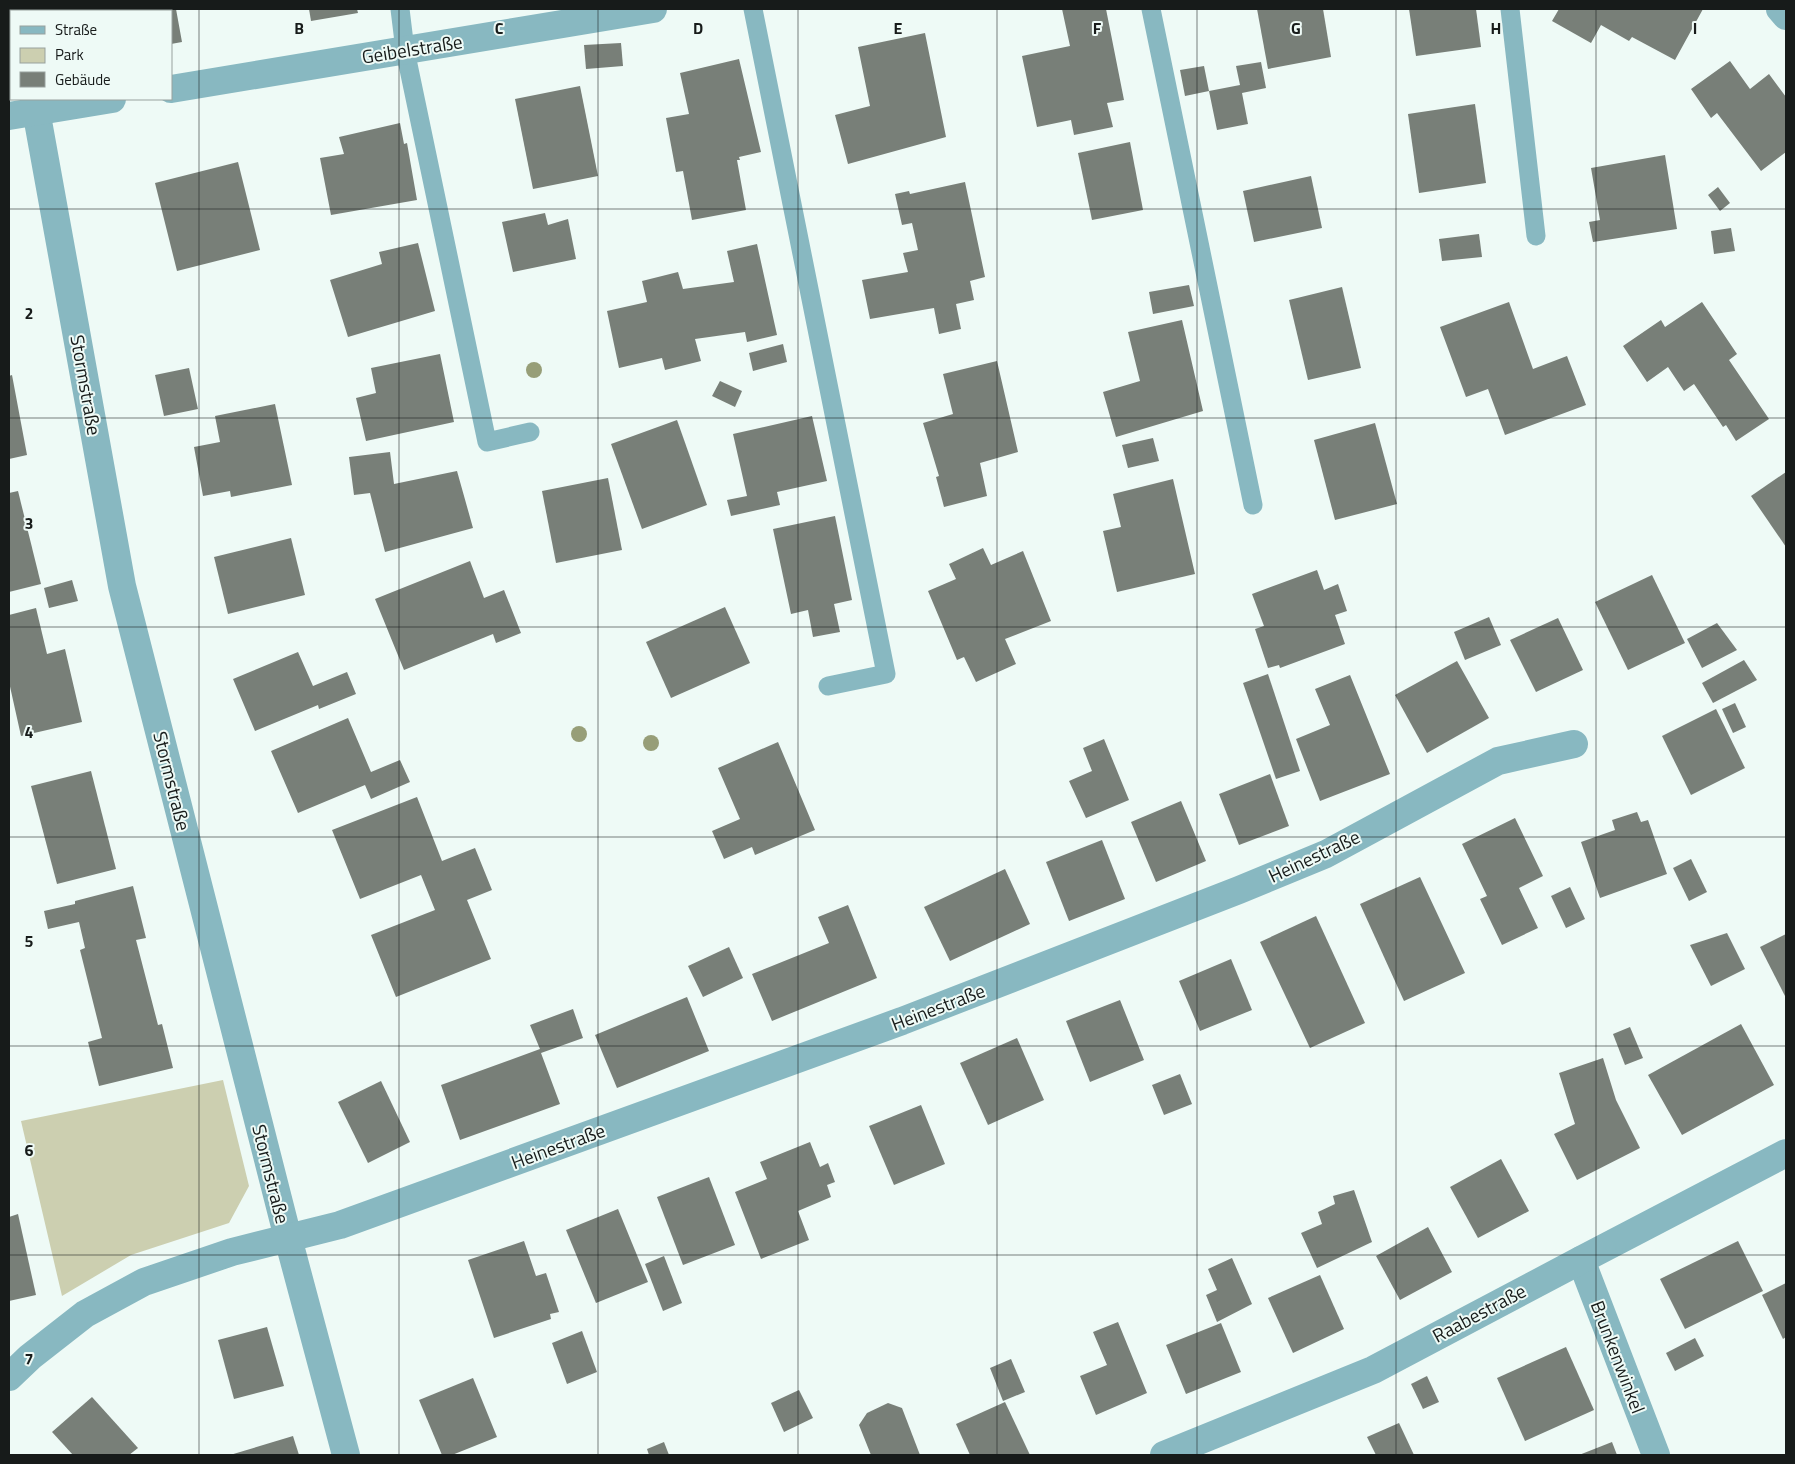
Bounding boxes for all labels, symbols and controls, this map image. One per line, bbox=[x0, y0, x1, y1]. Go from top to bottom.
legend bbox=[10, 10, 172, 100]
text: B bbox=[294, 16, 304, 40]
text: C bbox=[495, 16, 504, 40]
text: D bbox=[693, 16, 703, 40]
text: E bbox=[894, 16, 903, 40]
text: F bbox=[1093, 16, 1102, 40]
text: G bbox=[1291, 16, 1301, 40]
text: H bbox=[1491, 16, 1501, 40]
text: I bbox=[1693, 16, 1697, 40]
text: Straße bbox=[55, 18, 97, 41]
street label: Geibelstraße bbox=[360, 26, 464, 71]
text: Park bbox=[55, 43, 84, 66]
text: Gebäude bbox=[55, 68, 111, 91]
text: 2 bbox=[25, 301, 33, 325]
street label: Stormstraße bbox=[63, 332, 110, 437]
text: 3 bbox=[25, 511, 33, 535]
text: 4 bbox=[25, 720, 34, 744]
street label: Stormstraße bbox=[146, 728, 199, 834]
street label: Heinestraße bbox=[1263, 822, 1365, 889]
text: 5 bbox=[25, 929, 34, 953]
street label: Heinestraße bbox=[887, 975, 989, 1038]
street label: Heinestraße bbox=[507, 1115, 609, 1176]
street label: Stormstraße bbox=[245, 1121, 298, 1227]
text: 6 bbox=[25, 1138, 34, 1162]
street label: Raabestraße bbox=[1427, 1276, 1531, 1349]
street label: Brunkenwinkel bbox=[1584, 1296, 1653, 1417]
text: 7 bbox=[25, 1347, 33, 1371]

